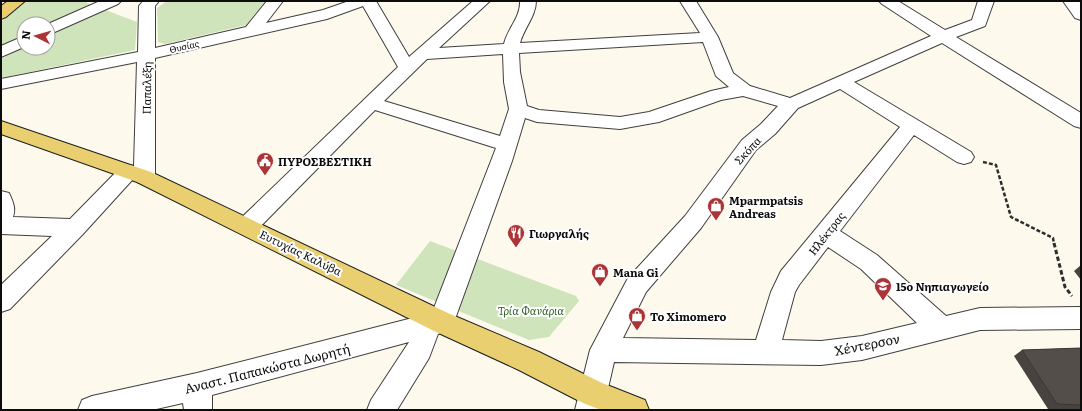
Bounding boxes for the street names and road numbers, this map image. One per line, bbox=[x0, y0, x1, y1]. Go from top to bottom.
street label: Θυσίας bbox=[168, 36, 201, 56]
street label: Παπαλέξη bbox=[138, 61, 154, 115]
street label: Σκόπα bbox=[730, 132, 764, 168]
street label: Ηλέκτρας bbox=[804, 207, 848, 258]
street label: Ευτυχίας Καλύβα bbox=[257, 225, 345, 279]
street label: Χέντερσον bbox=[833, 328, 901, 360]
street label: Αναστ. Παπακώστα Δωρητή bbox=[182, 338, 352, 398]

